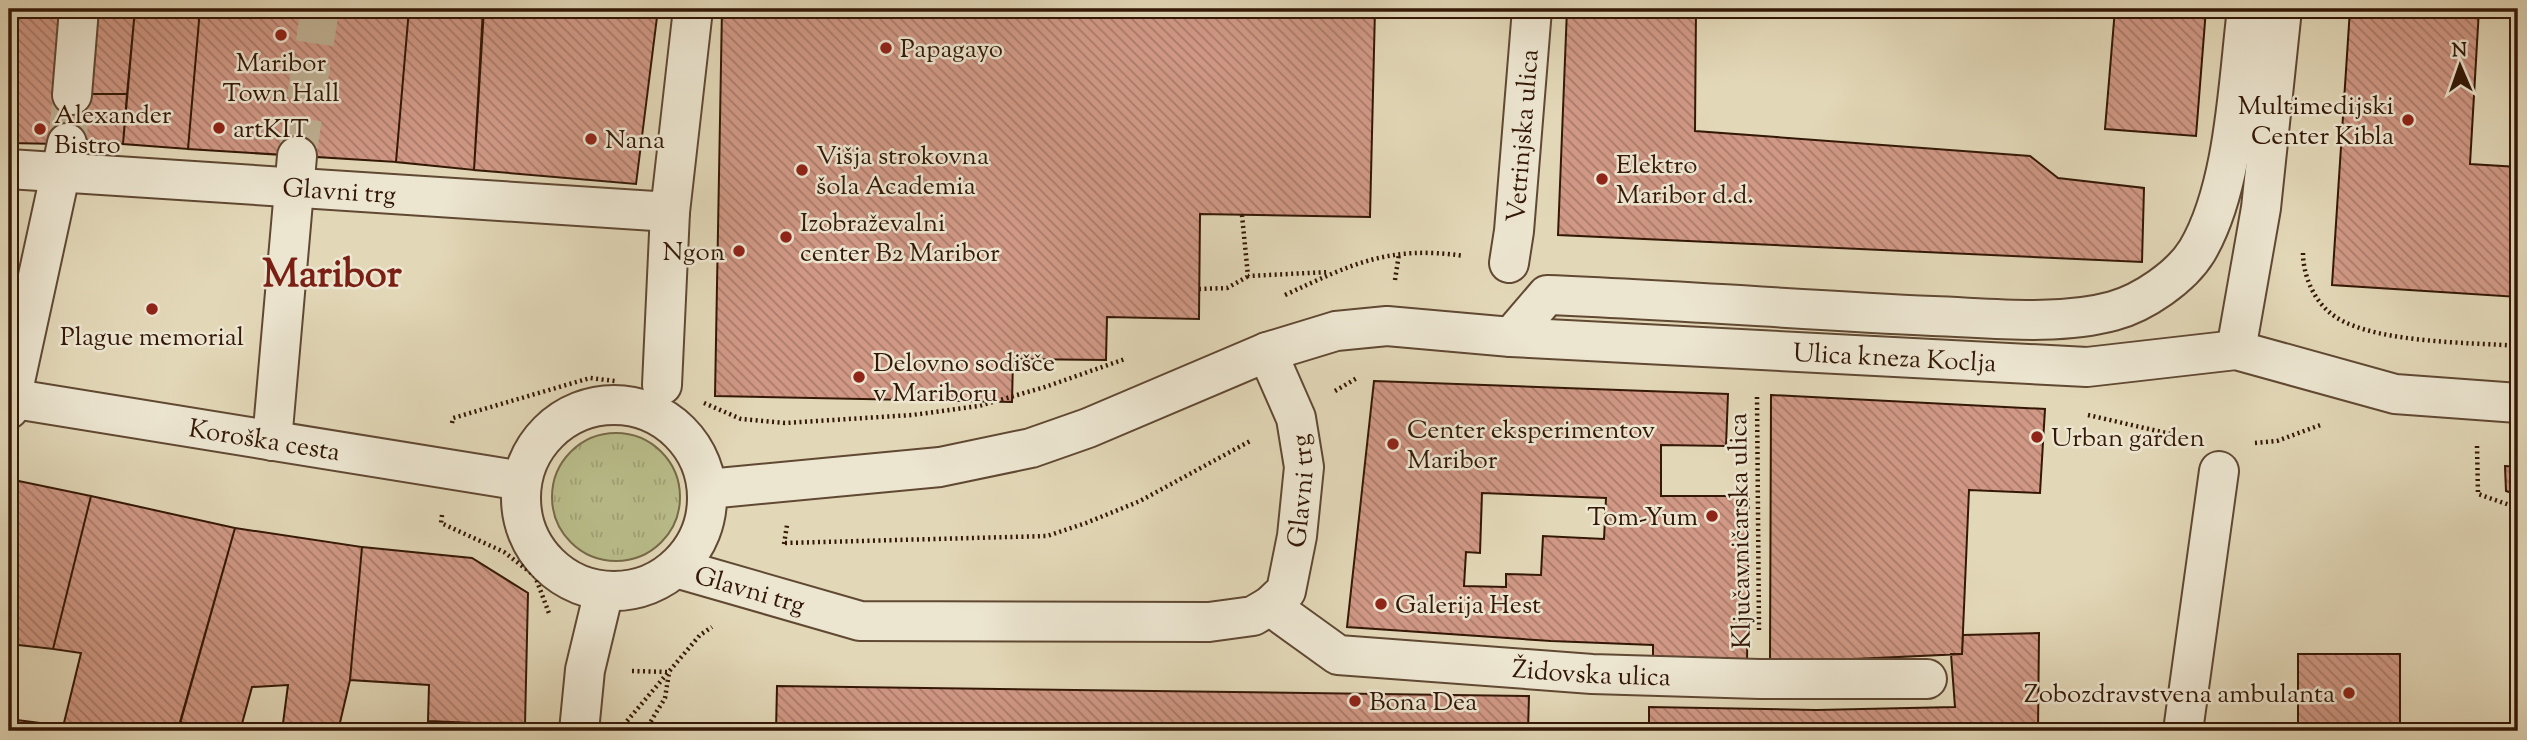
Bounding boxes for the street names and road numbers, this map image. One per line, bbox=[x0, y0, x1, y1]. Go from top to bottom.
street label: Vetrinjska ulica bbox=[1499, 48, 1550, 224]
street label: Glavni trg bbox=[281, 171, 397, 215]
street label: Ulica kneza Koclja bbox=[1792, 336, 1997, 383]
street label: Koroška cesta bbox=[186, 411, 343, 472]
street label: Ključavničarska ulica bbox=[1721, 413, 1762, 649]
street label: Glavni trg bbox=[1279, 431, 1325, 551]
street label: Glavni trg bbox=[690, 558, 809, 625]
street label: Židovska ulica bbox=[1511, 652, 1671, 697]

